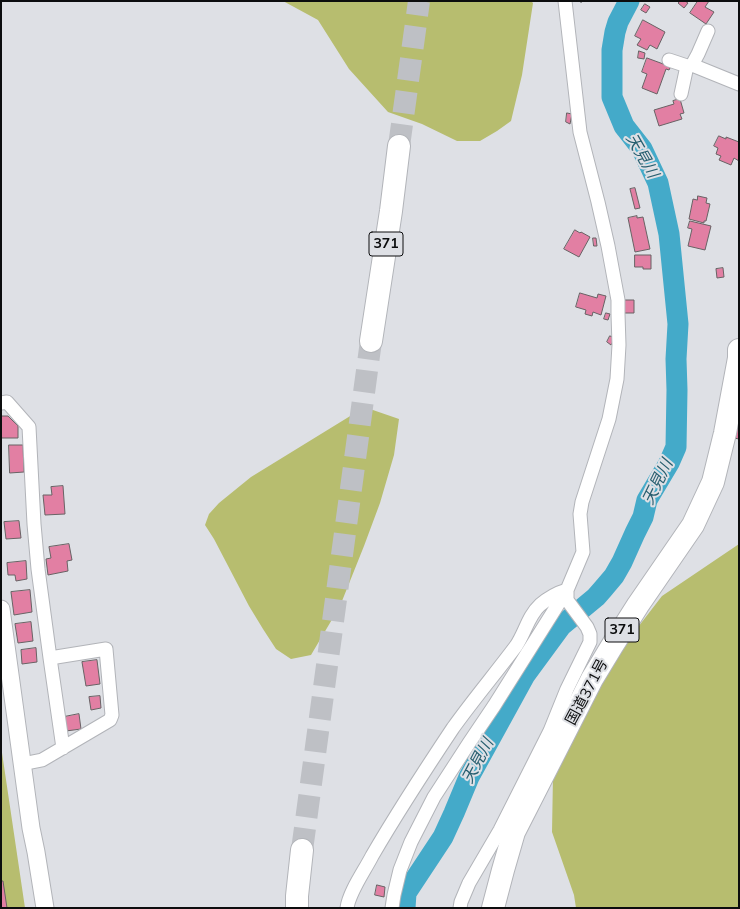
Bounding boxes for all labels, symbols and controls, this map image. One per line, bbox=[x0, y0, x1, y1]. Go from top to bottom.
water label: 天見川 bbox=[622, 130, 662, 182]
road number: 371 bbox=[369, 232, 403, 256]
water label: 天見川 bbox=[639, 456, 677, 508]
road number: 371 bbox=[605, 618, 639, 642]
street label: 国道371号 bbox=[562, 656, 612, 728]
water label: 天見川 bbox=[458, 735, 498, 787]

